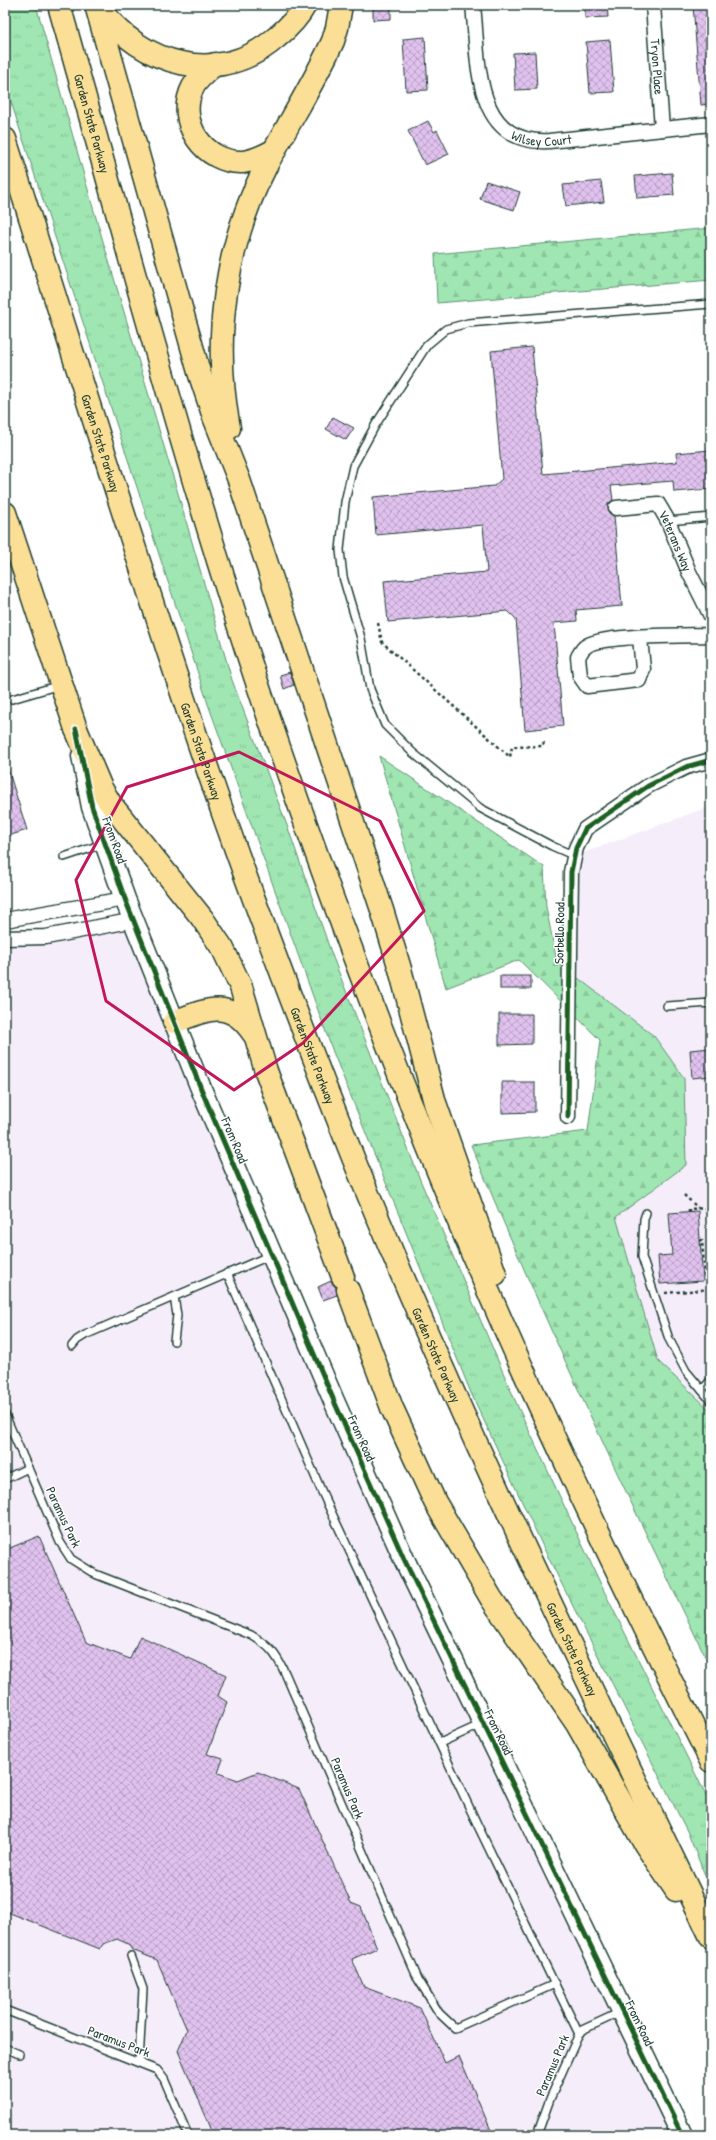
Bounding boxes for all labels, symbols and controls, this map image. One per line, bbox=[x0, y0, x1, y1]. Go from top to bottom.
street label: Tryon Place bbox=[646, 38, 668, 95]
street label: Garden State Parkway bbox=[70, 72, 115, 176]
street label: Wilsey Court bbox=[509, 126, 573, 150]
street label: Garden State Parkway bbox=[77, 392, 125, 495]
street label: Veterans Way bbox=[654, 507, 697, 574]
street label: Garden State Parkway bbox=[177, 700, 227, 803]
street label: From Road bbox=[98, 813, 132, 866]
street label: Sorbello Road bbox=[549, 902, 569, 964]
street label: Garden State Parkway bbox=[286, 1005, 340, 1107]
street label: From Road bbox=[217, 1113, 253, 1166]
street label: Garden State Parkway bbox=[408, 1304, 466, 1406]
street label: From Road bbox=[344, 1411, 380, 1464]
street label: Paramus Park bbox=[42, 1484, 86, 1551]
street label: Garden State Parkway bbox=[542, 1599, 603, 1699]
street label: From Road bbox=[480, 1705, 518, 1758]
street label: Paramus Park bbox=[327, 1754, 369, 1822]
street label: From Road bbox=[621, 1996, 659, 2049]
street label: Paramus Park bbox=[85, 2021, 153, 2061]
street label: Paramus Park bbox=[531, 2031, 573, 2099]

